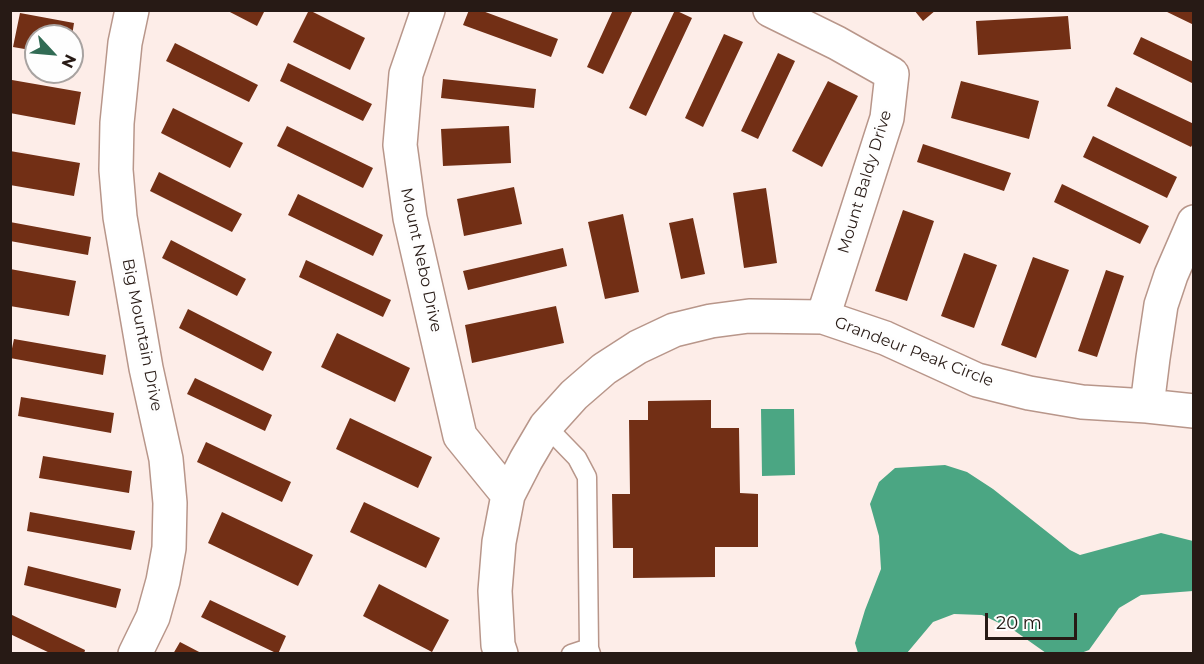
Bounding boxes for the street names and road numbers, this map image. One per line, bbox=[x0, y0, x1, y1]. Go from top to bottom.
street label: Mount Baldy Drive bbox=[834, 108, 896, 256]
street label: Mount Nebo Drive bbox=[396, 186, 446, 334]
street label: Big Mountain Drive bbox=[118, 257, 166, 413]
street label: Grandeur Peak Circle bbox=[832, 313, 996, 391]

